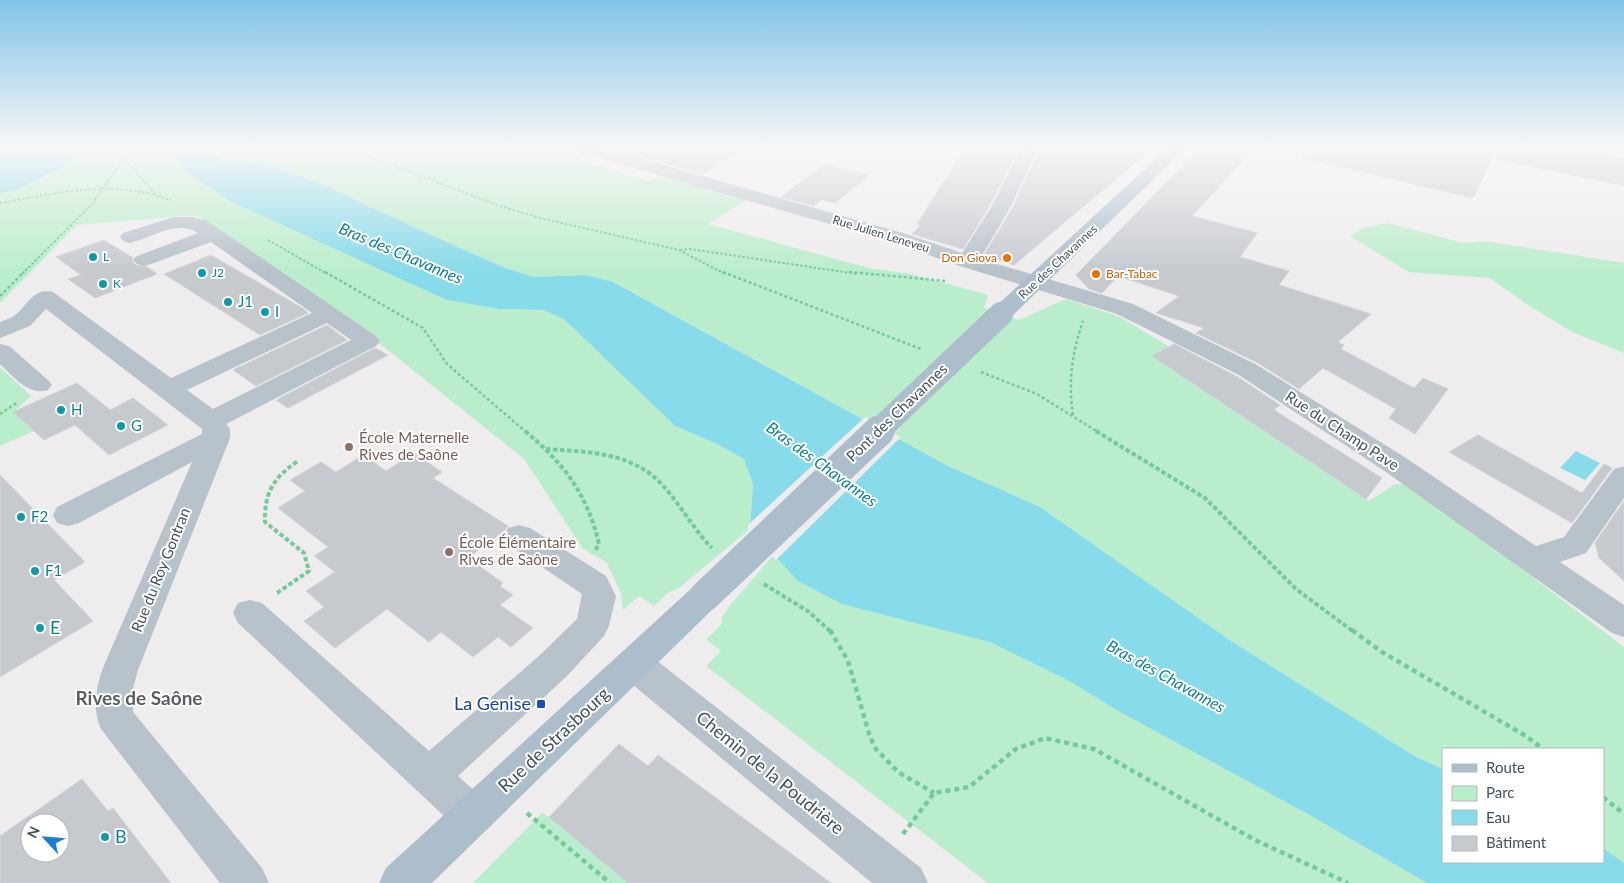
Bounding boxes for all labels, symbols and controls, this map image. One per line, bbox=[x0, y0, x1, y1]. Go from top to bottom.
street label: Rue Julien Leneveu bbox=[831, 212, 931, 255]
water label: Bras des Chavannes bbox=[337, 218, 466, 287]
street label: Rue des Chavannes bbox=[1015, 221, 1100, 302]
place label: L bbox=[103, 249, 109, 264]
place label: Don Giova bbox=[941, 250, 997, 265]
marker: L bbox=[87, 251, 99, 263]
marker: Don Giova bbox=[1001, 252, 1013, 264]
place label: J2 bbox=[212, 265, 224, 280]
place label: Bar-Tabac bbox=[1106, 266, 1158, 281]
marker: J2 bbox=[196, 267, 208, 279]
marker: Bar-Tabac bbox=[1090, 268, 1102, 280]
place label: K bbox=[113, 276, 121, 291]
marker: K bbox=[97, 278, 109, 290]
place label: J1 bbox=[238, 292, 253, 310]
marker: J1 bbox=[222, 296, 234, 308]
place label: I bbox=[275, 302, 279, 320]
marker: I bbox=[259, 306, 271, 318]
street label: Pont des Chavannes bbox=[842, 360, 950, 465]
street label: Rue du Champ Pave bbox=[1282, 387, 1403, 474]
place label: H bbox=[71, 400, 82, 418]
marker: H bbox=[55, 404, 67, 416]
place label: G bbox=[131, 416, 142, 434]
water label: Bras des Chavannes bbox=[763, 417, 882, 511]
marker: G bbox=[115, 420, 127, 432]
place label: École Maternelle Rives de Saône bbox=[359, 428, 469, 463]
marker: École Maternelle Rives de Saône bbox=[343, 441, 355, 453]
street label: Rue du Roy Gontran bbox=[127, 505, 193, 634]
place label: F2 bbox=[31, 507, 48, 525]
marker: F2 bbox=[15, 511, 27, 523]
place label: École Élémentaire Rives de Saône bbox=[459, 533, 576, 568]
marker: École Élémentaire Rives de Saône bbox=[443, 546, 455, 558]
place label: F1 bbox=[45, 561, 62, 579]
marker: F1 bbox=[29, 565, 41, 577]
place label: E bbox=[50, 616, 60, 638]
marker: E bbox=[34, 622, 46, 634]
water label: Bras des Chavannes bbox=[1104, 635, 1229, 716]
street label: Rue de Strasbourg bbox=[493, 682, 614, 797]
district label: Rives de Saône bbox=[75, 686, 203, 709]
place label: La Genise bbox=[454, 692, 531, 714]
marker: La Genise bbox=[535, 698, 547, 710]
street label: Chemin de la Poudrière bbox=[692, 706, 849, 839]
legend bbox=[1442, 748, 1604, 863]
text: Route bbox=[1486, 758, 1525, 776]
text: Parc bbox=[1486, 783, 1515, 801]
text: Eau bbox=[1486, 808, 1510, 826]
north arrow bbox=[20, 813, 70, 863]
text: N bbox=[23, 824, 43, 841]
place label: B bbox=[115, 825, 127, 847]
marker: B bbox=[99, 831, 111, 843]
text: Bâtiment bbox=[1486, 833, 1547, 851]

